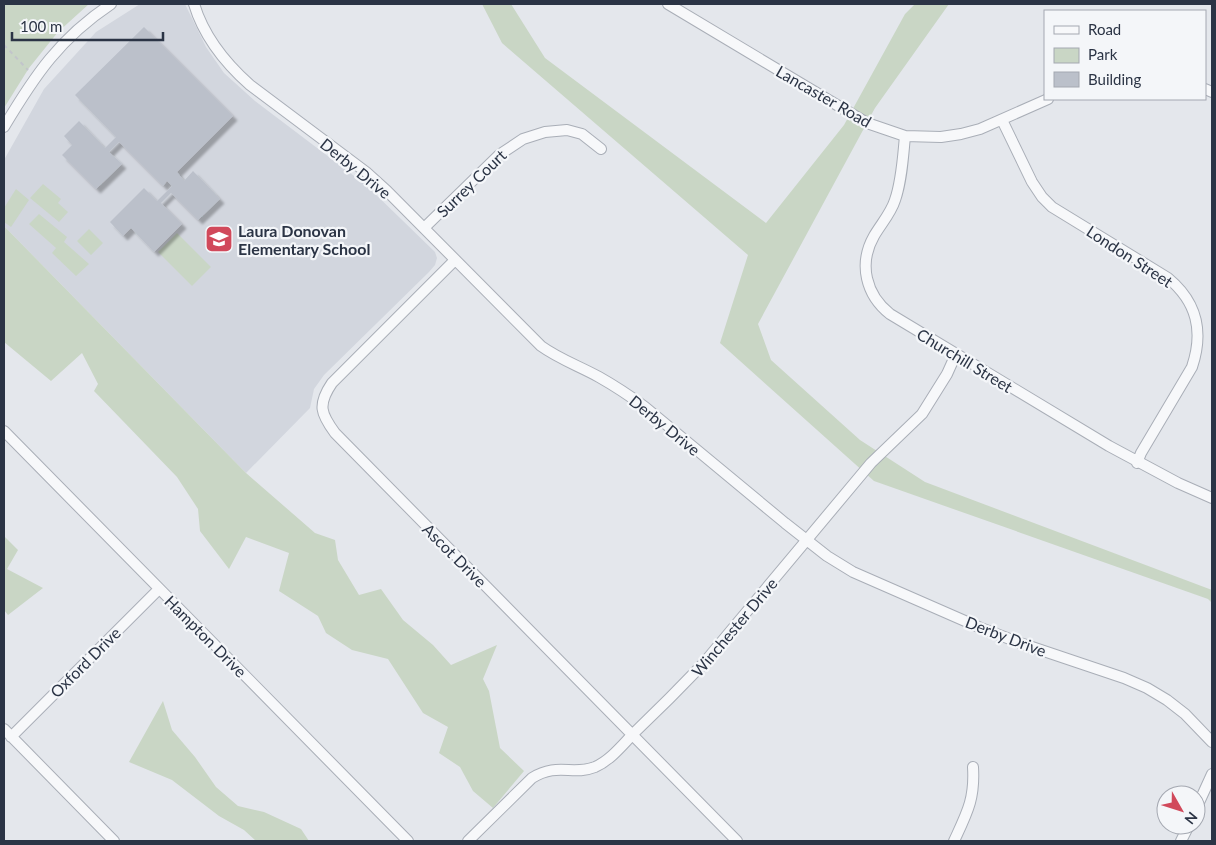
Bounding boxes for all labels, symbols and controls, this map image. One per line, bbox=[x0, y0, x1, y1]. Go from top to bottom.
scale bar bbox=[12, 10, 164, 42]
legend bbox=[1044, 10, 1206, 100]
text: 100 m bbox=[20, 17, 62, 35]
text: Road bbox=[1088, 20, 1121, 38]
text: Park bbox=[1088, 45, 1118, 63]
street label: Lancaster Road bbox=[773, 61, 875, 131]
text: Building bbox=[1088, 70, 1141, 88]
street label: Derby Drive bbox=[317, 134, 395, 202]
street label: Surrey Court bbox=[432, 145, 510, 221]
place label: Laura Donovan Elementary School bbox=[238, 221, 370, 258]
street label: London Street bbox=[1083, 221, 1177, 291]
school or university icon: Laura Donovan Elementary School bbox=[204, 224, 234, 254]
street label: Churchill Street bbox=[914, 324, 1016, 396]
street label: Derby Drive bbox=[626, 391, 704, 459]
street label: Ascot Drive bbox=[419, 519, 491, 591]
street label: Winchester Drive bbox=[687, 574, 781, 680]
street label: Hampton Drive bbox=[161, 591, 251, 681]
street label: Derby Drive bbox=[963, 612, 1049, 660]
street label: Oxford Drive bbox=[46, 623, 124, 701]
north arrow bbox=[1156, 785, 1206, 835]
text: N bbox=[1181, 809, 1201, 828]

